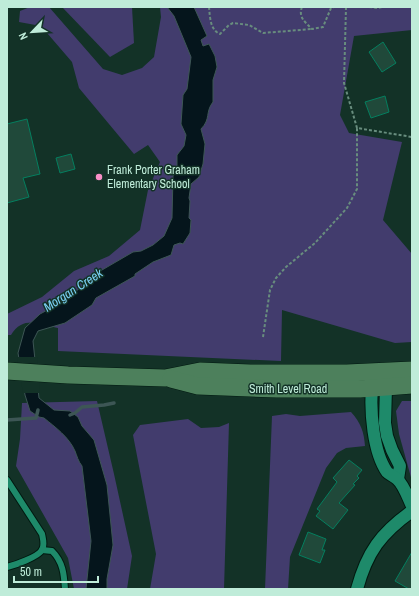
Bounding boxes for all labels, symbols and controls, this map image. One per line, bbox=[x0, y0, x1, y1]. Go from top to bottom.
north arrow bbox=[12, 12, 52, 52]
text: N bbox=[15, 30, 31, 42]
place label: Frank Porter Graham Elementary School bbox=[107, 162, 200, 192]
marker: Frank Porter Graham Elementary School bbox=[94, 172, 104, 182]
water label: Morgan Creek bbox=[40, 264, 107, 316]
street label: Smith Level Road bbox=[249, 381, 327, 397]
scale bar bbox=[14, 558, 98, 584]
text: 50 m bbox=[20, 564, 42, 580]

